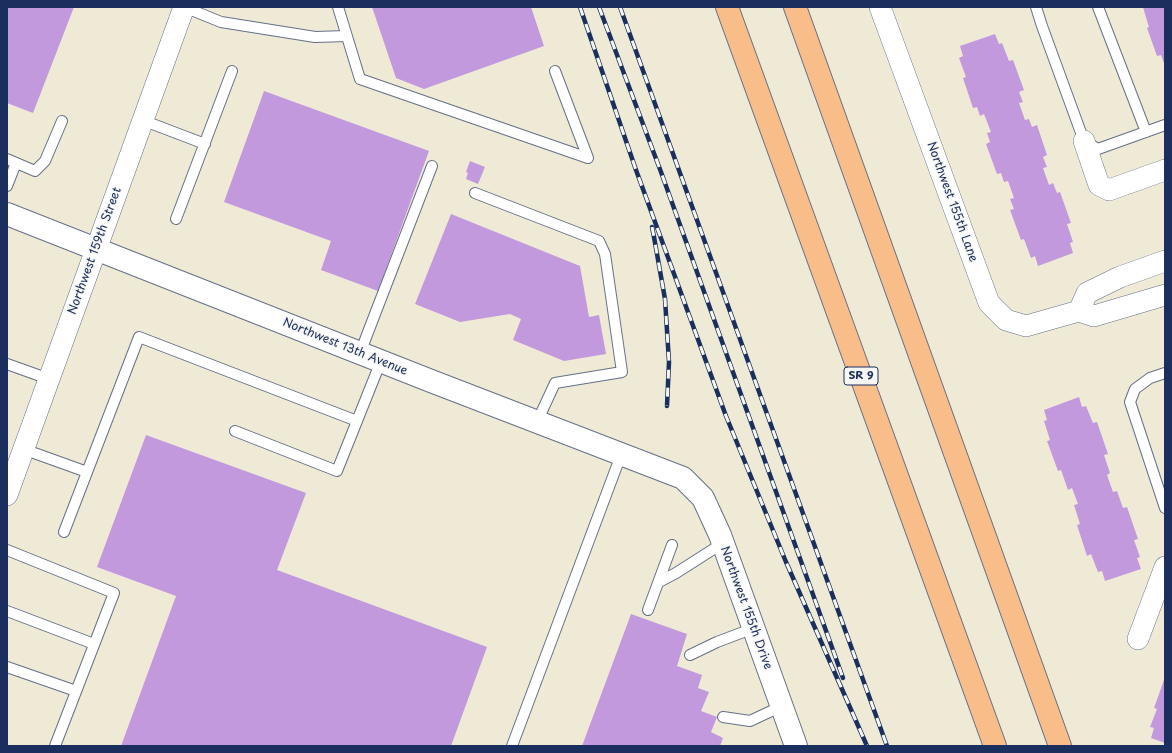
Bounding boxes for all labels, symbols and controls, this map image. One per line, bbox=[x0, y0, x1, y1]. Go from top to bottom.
street label: Northwest 155th Lane bbox=[923, 140, 981, 264]
street label: Northwest 159th Street bbox=[65, 185, 125, 317]
street label: Northwest 13th Avenue bbox=[281, 315, 409, 379]
road number: SR 9 bbox=[844, 367, 878, 385]
street label: Northwest 155th Drive bbox=[717, 544, 775, 672]

